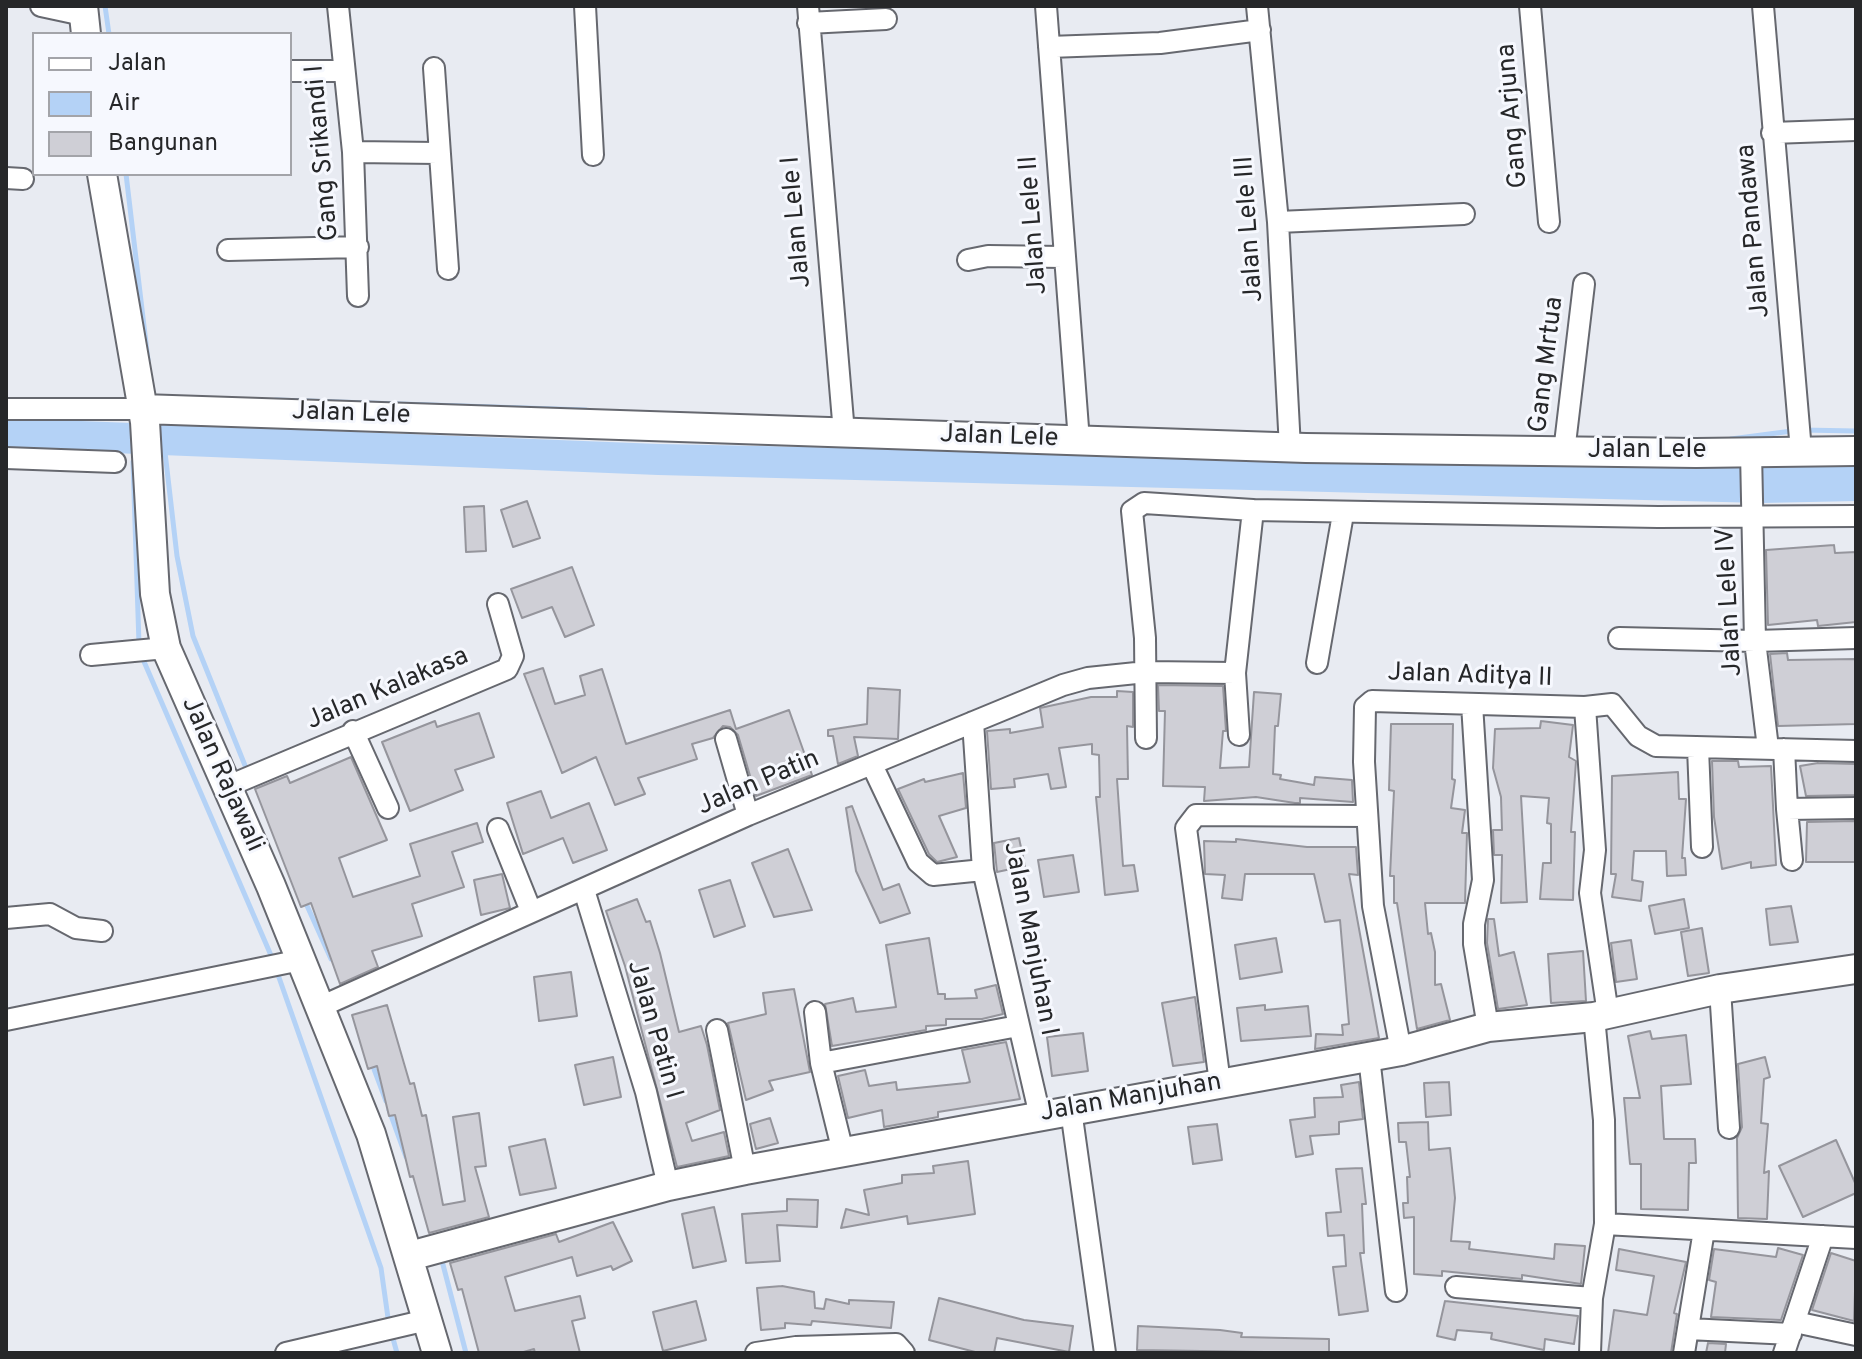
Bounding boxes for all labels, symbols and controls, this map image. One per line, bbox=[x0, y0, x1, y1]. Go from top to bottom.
legend bbox=[32, 32, 292, 176]
street label: Gang Arjuna bbox=[1492, 42, 1536, 190]
text: Jalan bbox=[108, 49, 166, 79]
street label: Gang Srikandi I bbox=[301, 64, 347, 242]
text: Air bbox=[108, 89, 140, 119]
text: Bangunan bbox=[108, 129, 218, 159]
street label: Jalan Pandawa bbox=[1732, 143, 1778, 319]
street label: Jalan Lele II bbox=[1015, 154, 1055, 296]
street label: Jalan Lele I bbox=[777, 155, 819, 289]
street label: Jalan Lele III bbox=[1230, 155, 1272, 303]
street label: Gang Mrtua bbox=[1524, 295, 1572, 435]
street label: Jalan Lele bbox=[291, 397, 411, 433]
street label: Jalan Lele bbox=[939, 420, 1059, 456]
street label: Jalan Lele bbox=[1588, 436, 1706, 468]
street label: Jalan Lele IV bbox=[1712, 527, 1750, 677]
street label: Jalan Kalakasa bbox=[302, 642, 474, 738]
street label: Jalan Aditya II bbox=[1387, 659, 1553, 695]
street label: Jalan Rajawali bbox=[173, 693, 269, 857]
street label: Jalan Patin bbox=[693, 744, 825, 824]
street label: Jalan Manjuhan I bbox=[995, 839, 1063, 1039]
street label: Jalan Patin I bbox=[618, 957, 688, 1103]
street label: Jalan Manjuhan bbox=[1038, 1068, 1224, 1130]

